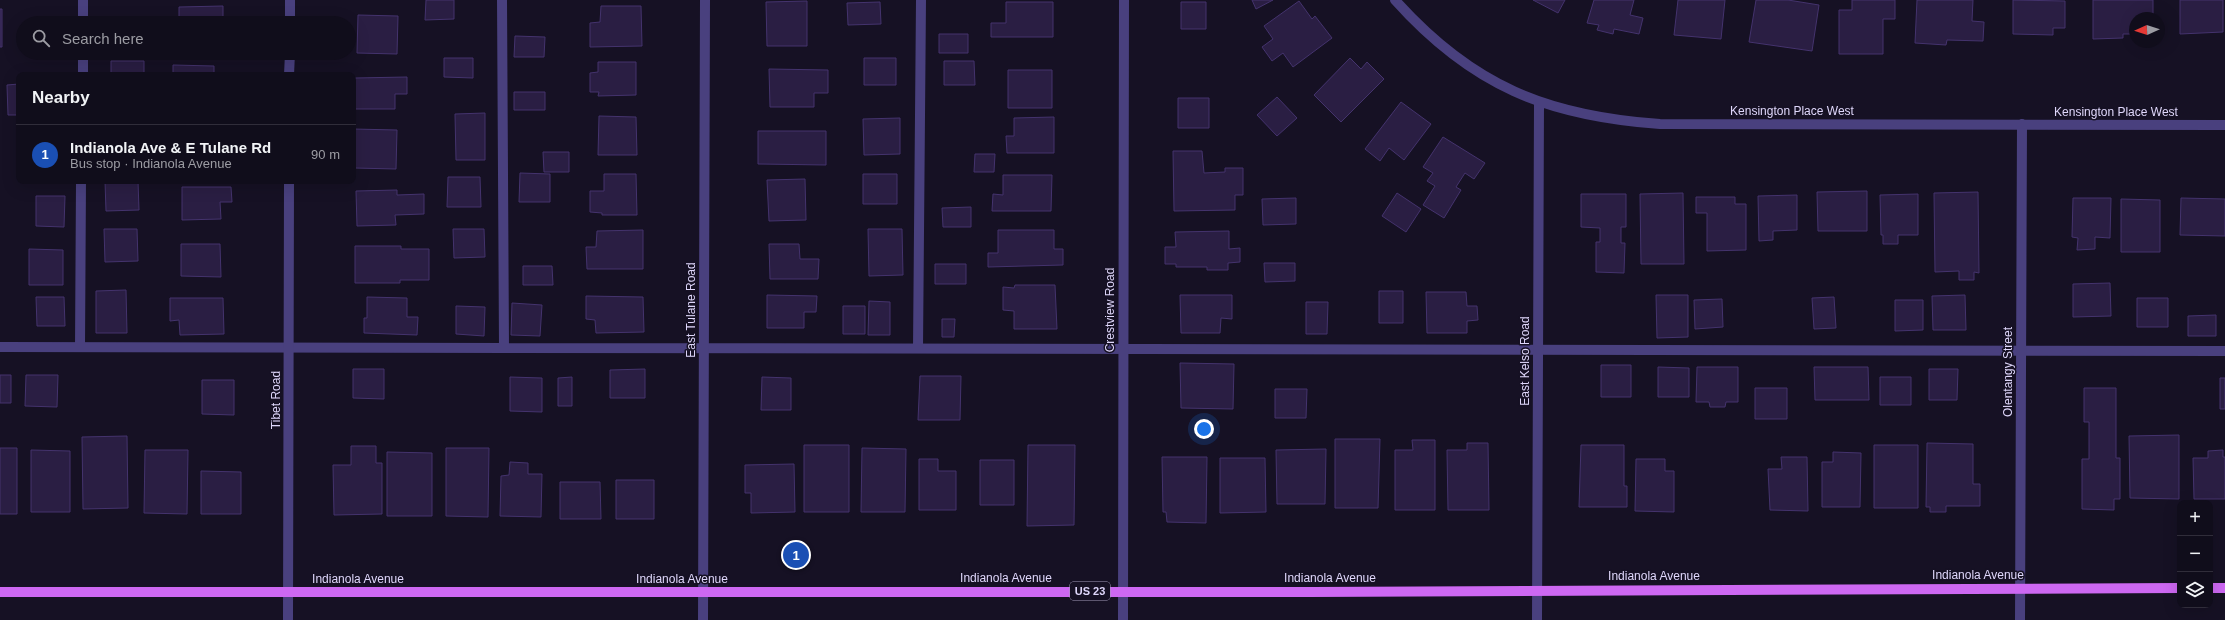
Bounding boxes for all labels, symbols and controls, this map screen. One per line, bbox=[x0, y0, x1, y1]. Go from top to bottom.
north arrow bbox=[2129, 12, 2165, 48]
search box bbox=[16, 16, 356, 60]
icon: search bbox=[30, 27, 52, 49]
text: Search here bbox=[62, 30, 144, 47]
text: Nearby bbox=[32, 88, 90, 107]
street label: Kensington Place West bbox=[1730, 104, 1855, 118]
street label: Kensington Place West bbox=[2054, 105, 2179, 119]
text: Indianola Ave & E Tulane Rd bbox=[70, 139, 271, 156]
text: 1 bbox=[41, 147, 49, 162]
text: 90 m bbox=[311, 147, 340, 162]
text: Bus stop · Indianola Avenue bbox=[70, 156, 232, 171]
street label: East Tulane Road bbox=[684, 262, 698, 358]
street label: Crestview Road bbox=[1103, 268, 1117, 352]
street label: East Kelso Road bbox=[1518, 316, 1532, 406]
street label: Olentangy Street bbox=[2001, 326, 2015, 417]
street label: Tibet Road bbox=[269, 371, 283, 429]
your location bbox=[1194, 419, 1214, 439]
map controls bbox=[2177, 500, 2213, 608]
button: + bbox=[2177, 500, 2213, 536]
button: − bbox=[2177, 536, 2213, 572]
pin: 1 bbox=[783, 540, 809, 570]
street label: Indianola Avenue bbox=[1932, 568, 2024, 582]
street label: Indianola Avenue bbox=[1608, 569, 1700, 583]
street label: Indianola Avenue bbox=[960, 571, 1052, 585]
street label: Indianola Avenue bbox=[1284, 571, 1376, 585]
street label: Indianola Avenue bbox=[312, 572, 404, 586]
street label: Indianola Avenue bbox=[636, 572, 728, 586]
button: layers bbox=[2177, 572, 2213, 608]
road number: US 23 bbox=[1070, 582, 1110, 600]

